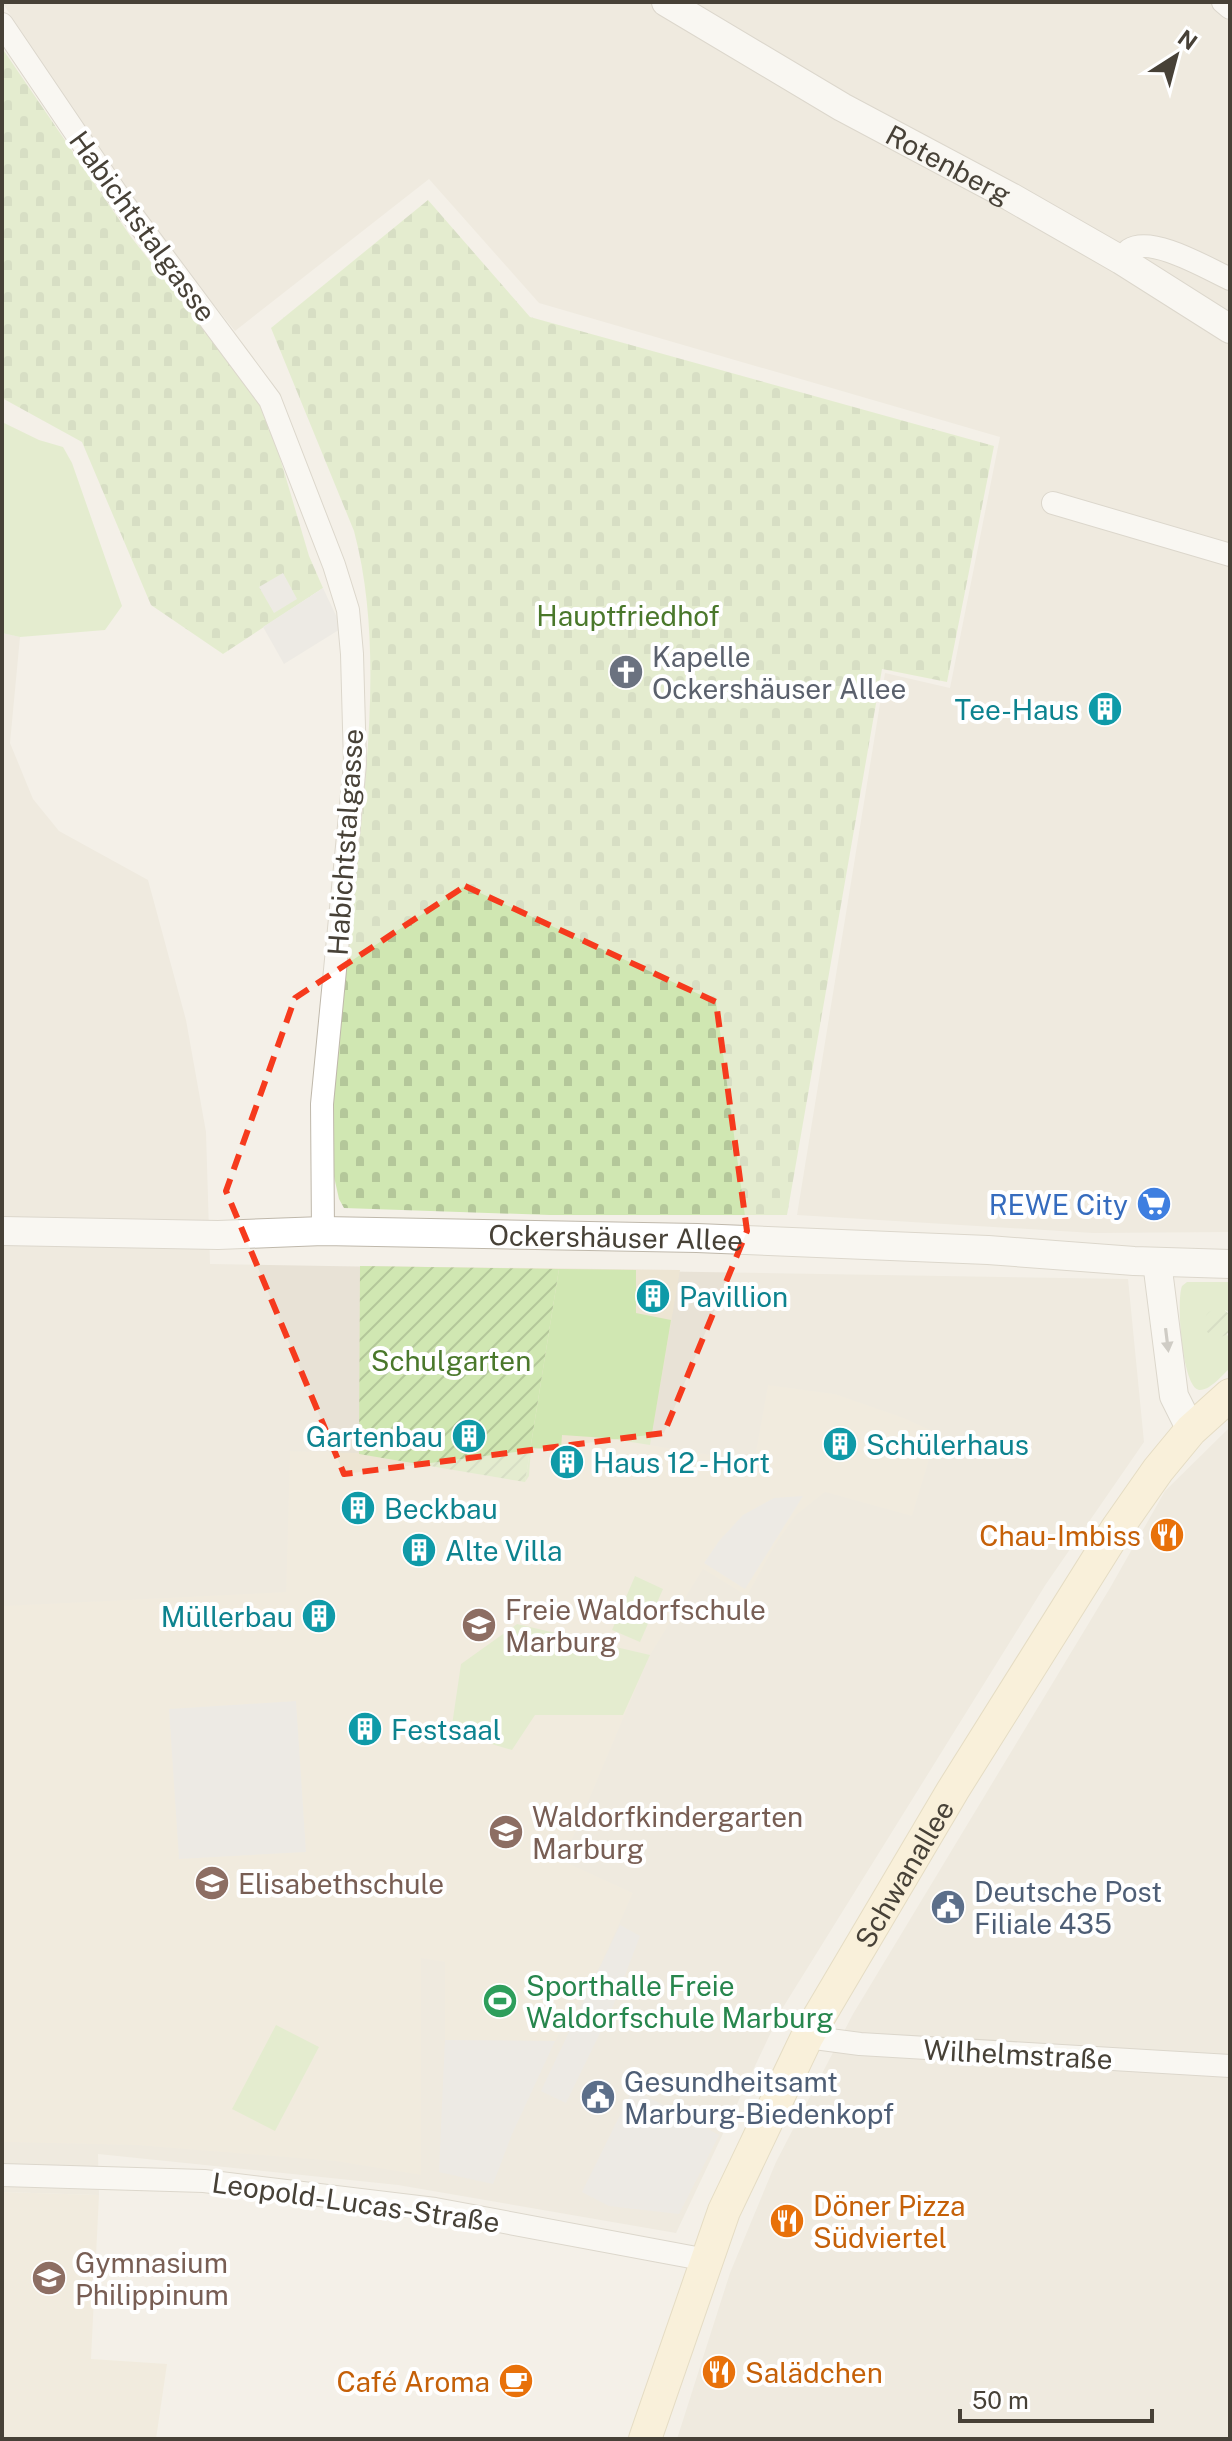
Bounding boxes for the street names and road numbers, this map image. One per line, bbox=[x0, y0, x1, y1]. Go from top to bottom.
street label: Rotenberg bbox=[881, 117, 1017, 211]
street label: Habichtstalgasse bbox=[63, 124, 223, 328]
street label: Habichtstalgasse bbox=[321, 727, 369, 957]
street label: Ockershäuser Allee bbox=[488, 1218, 744, 1256]
street label: Schwanallee bbox=[847, 1794, 960, 1953]
street label: Wilhelmstraße bbox=[922, 2033, 1114, 2075]
street label: Leopold-Lucas-Straße bbox=[210, 2165, 502, 2239]

